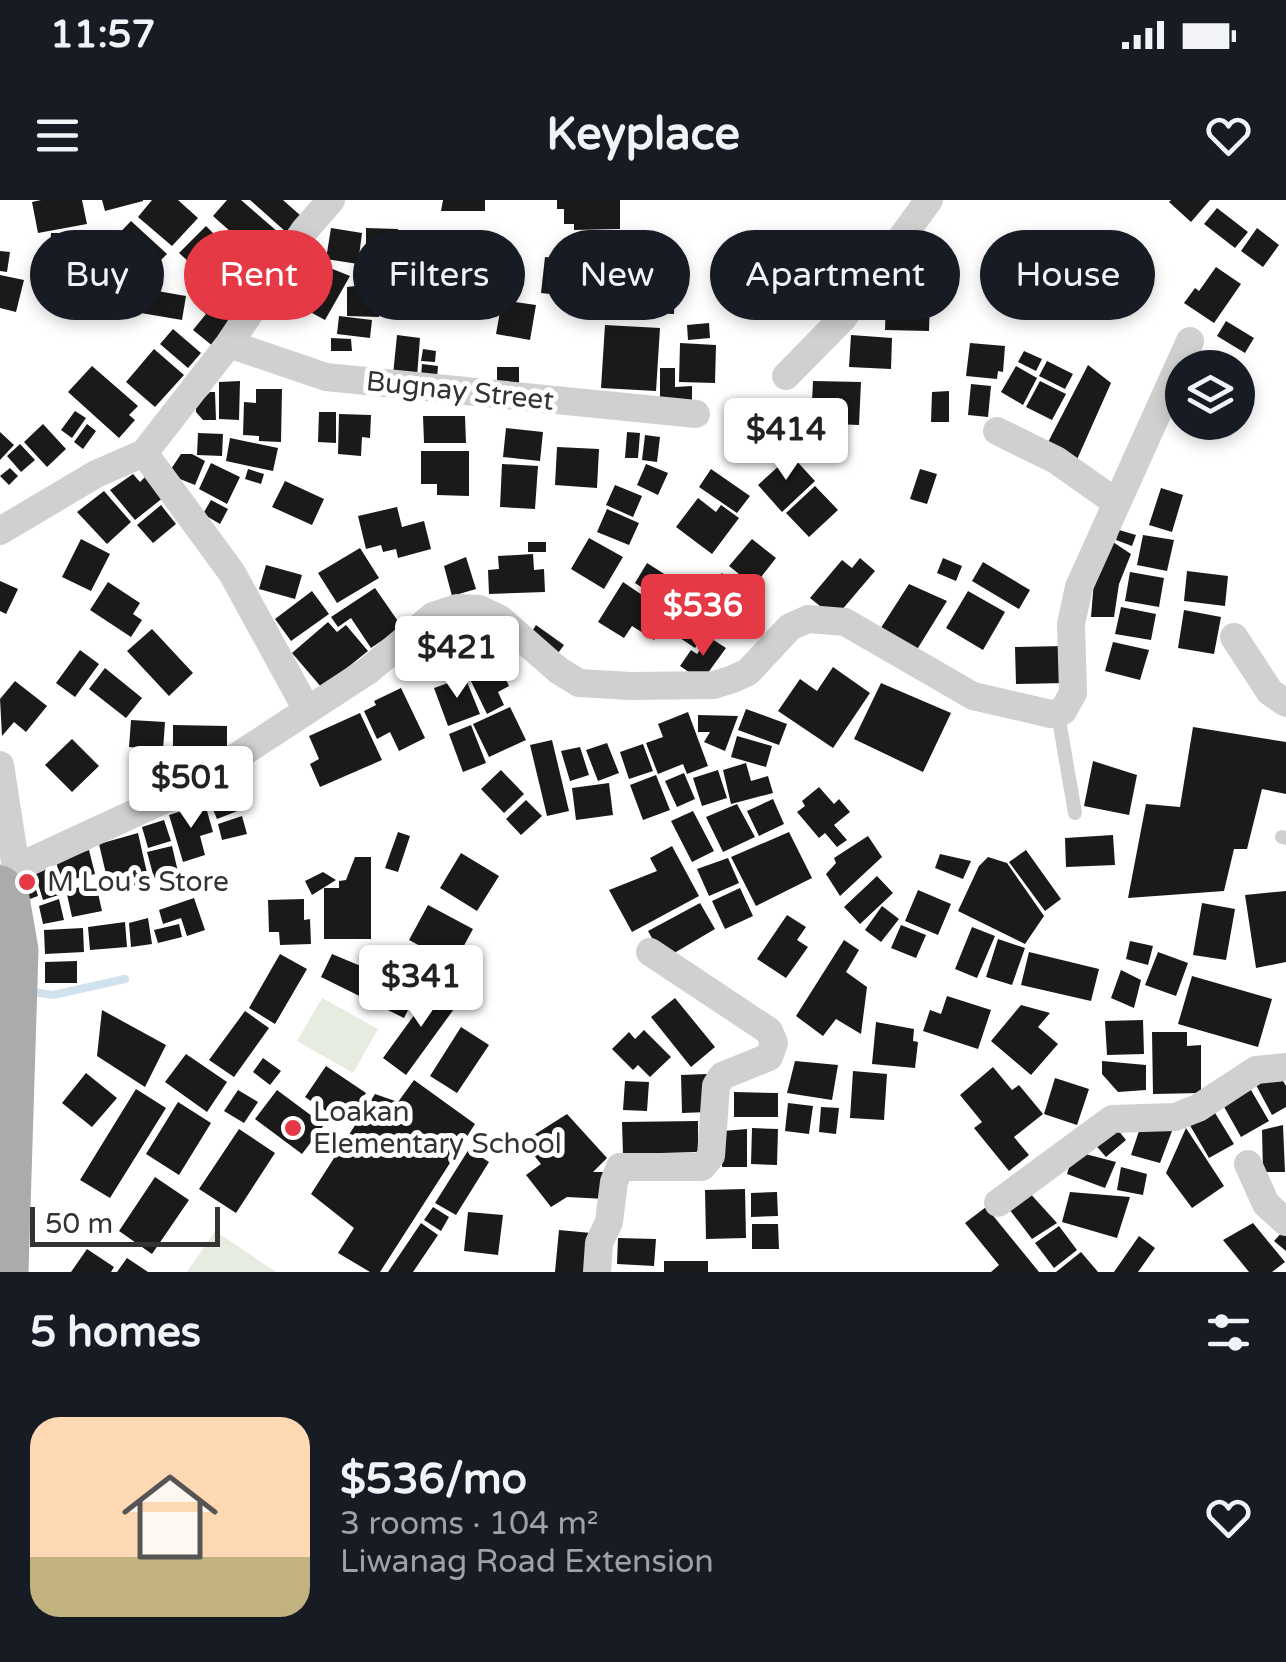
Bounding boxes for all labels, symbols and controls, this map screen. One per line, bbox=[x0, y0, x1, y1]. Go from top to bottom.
text: 11:57 bbox=[50, 12, 155, 58]
icon: menu bbox=[30, 108, 85, 163]
text: Keyplace bbox=[546, 108, 740, 162]
icon: heart bbox=[1201, 108, 1256, 163]
chip: Buy bbox=[30, 230, 164, 320]
chip: Rent bbox=[184, 230, 333, 320]
chip: Filters bbox=[353, 230, 525, 320]
chip: New bbox=[545, 230, 690, 320]
chip: Apartment bbox=[710, 230, 960, 320]
chip: House bbox=[980, 230, 1155, 320]
map controls bbox=[1165, 350, 1255, 440]
button: layers bbox=[1165, 350, 1255, 440]
street label: Bugnay Street bbox=[364, 364, 556, 418]
pin: $414 bbox=[727, 398, 845, 483]
text: $414 bbox=[746, 411, 826, 449]
pin: $536 bbox=[644, 574, 762, 659]
text: $536 bbox=[663, 587, 743, 625]
pin: $421 bbox=[398, 616, 516, 701]
text: $421 bbox=[417, 629, 497, 667]
pin: $501 bbox=[132, 746, 250, 831]
text: $501 bbox=[151, 759, 231, 797]
place label: M Lou's Store bbox=[47, 865, 229, 899]
marker: M Lou's Store bbox=[16, 871, 38, 893]
pin: $341 bbox=[362, 945, 480, 1030]
text: $341 bbox=[381, 958, 461, 996]
place label: Loakan Elementary School bbox=[313, 1095, 562, 1161]
marker: Loakan Elementary School bbox=[282, 1117, 304, 1139]
scale bar bbox=[30, 1202, 220, 1246]
text: 50 m bbox=[45, 1207, 113, 1241]
icon: filters bbox=[1201, 1305, 1256, 1360]
text: 5 homes bbox=[30, 1307, 201, 1358]
text: $536/mo bbox=[340, 1454, 527, 1505]
icon: home bbox=[110, 1457, 230, 1577]
icon: heart bbox=[1201, 1490, 1256, 1545]
text: 3 rooms · 104 m² bbox=[340, 1505, 599, 1543]
text: Liwanag Road Extension bbox=[340, 1543, 714, 1581]

